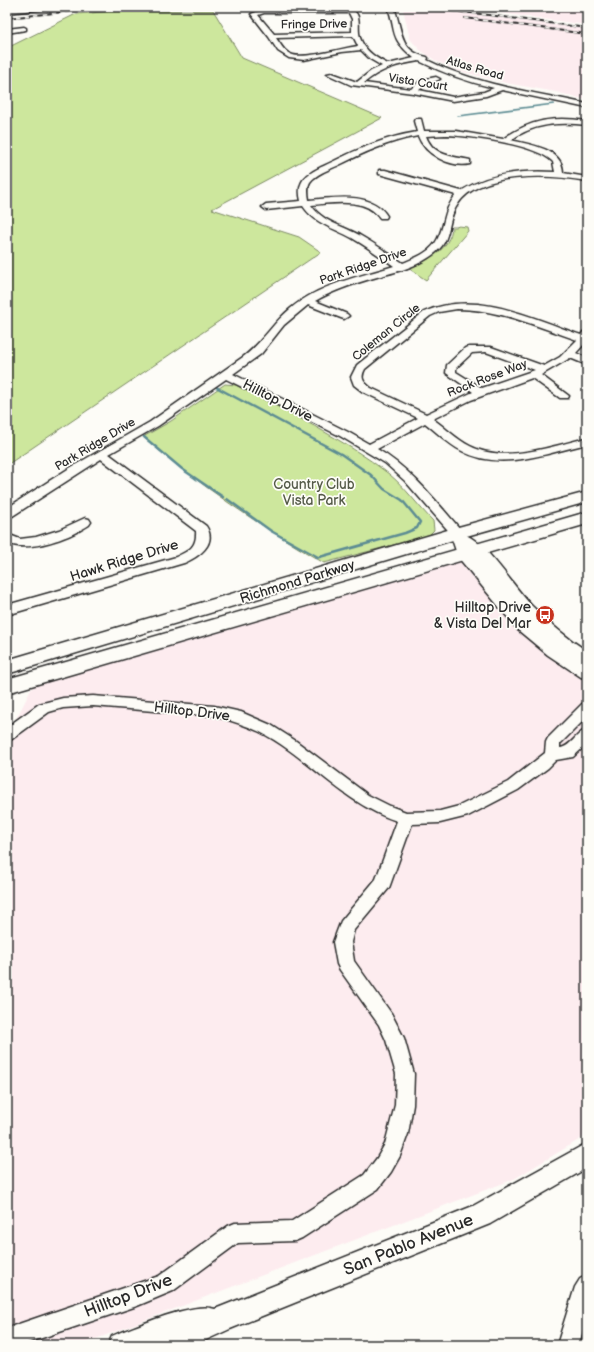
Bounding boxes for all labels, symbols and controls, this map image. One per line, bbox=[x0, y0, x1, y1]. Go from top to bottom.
street label: Fringe Drive bbox=[281, 16, 347, 33]
street label: Atlas Road bbox=[445, 53, 505, 84]
street label: Vista Court bbox=[387, 70, 449, 95]
street label: Park Ridge Drive bbox=[318, 245, 409, 288]
street label: Coleman Circle bbox=[349, 300, 423, 364]
street label: Rock Rose Way bbox=[445, 356, 530, 401]
street label: Hilltop Drive bbox=[240, 376, 316, 425]
street label: Park Ridge Drive bbox=[52, 415, 138, 474]
park label: Country Club Vista Park bbox=[273, 476, 355, 509]
street label: Hawk Ridge Drive bbox=[68, 536, 180, 585]
street label: Richmond Parkway bbox=[238, 556, 357, 607]
place label: Hilltop Drive & Vista Del Mar bbox=[434, 599, 532, 632]
bus stop icon: Hilltop Drive & Vista Del Mar bbox=[534, 604, 556, 626]
street label: Hilltop Drive bbox=[153, 698, 231, 725]
street label: San Pablo Avenue bbox=[341, 1210, 476, 1280]
street label: Hilltop Drive bbox=[81, 1270, 175, 1322]

